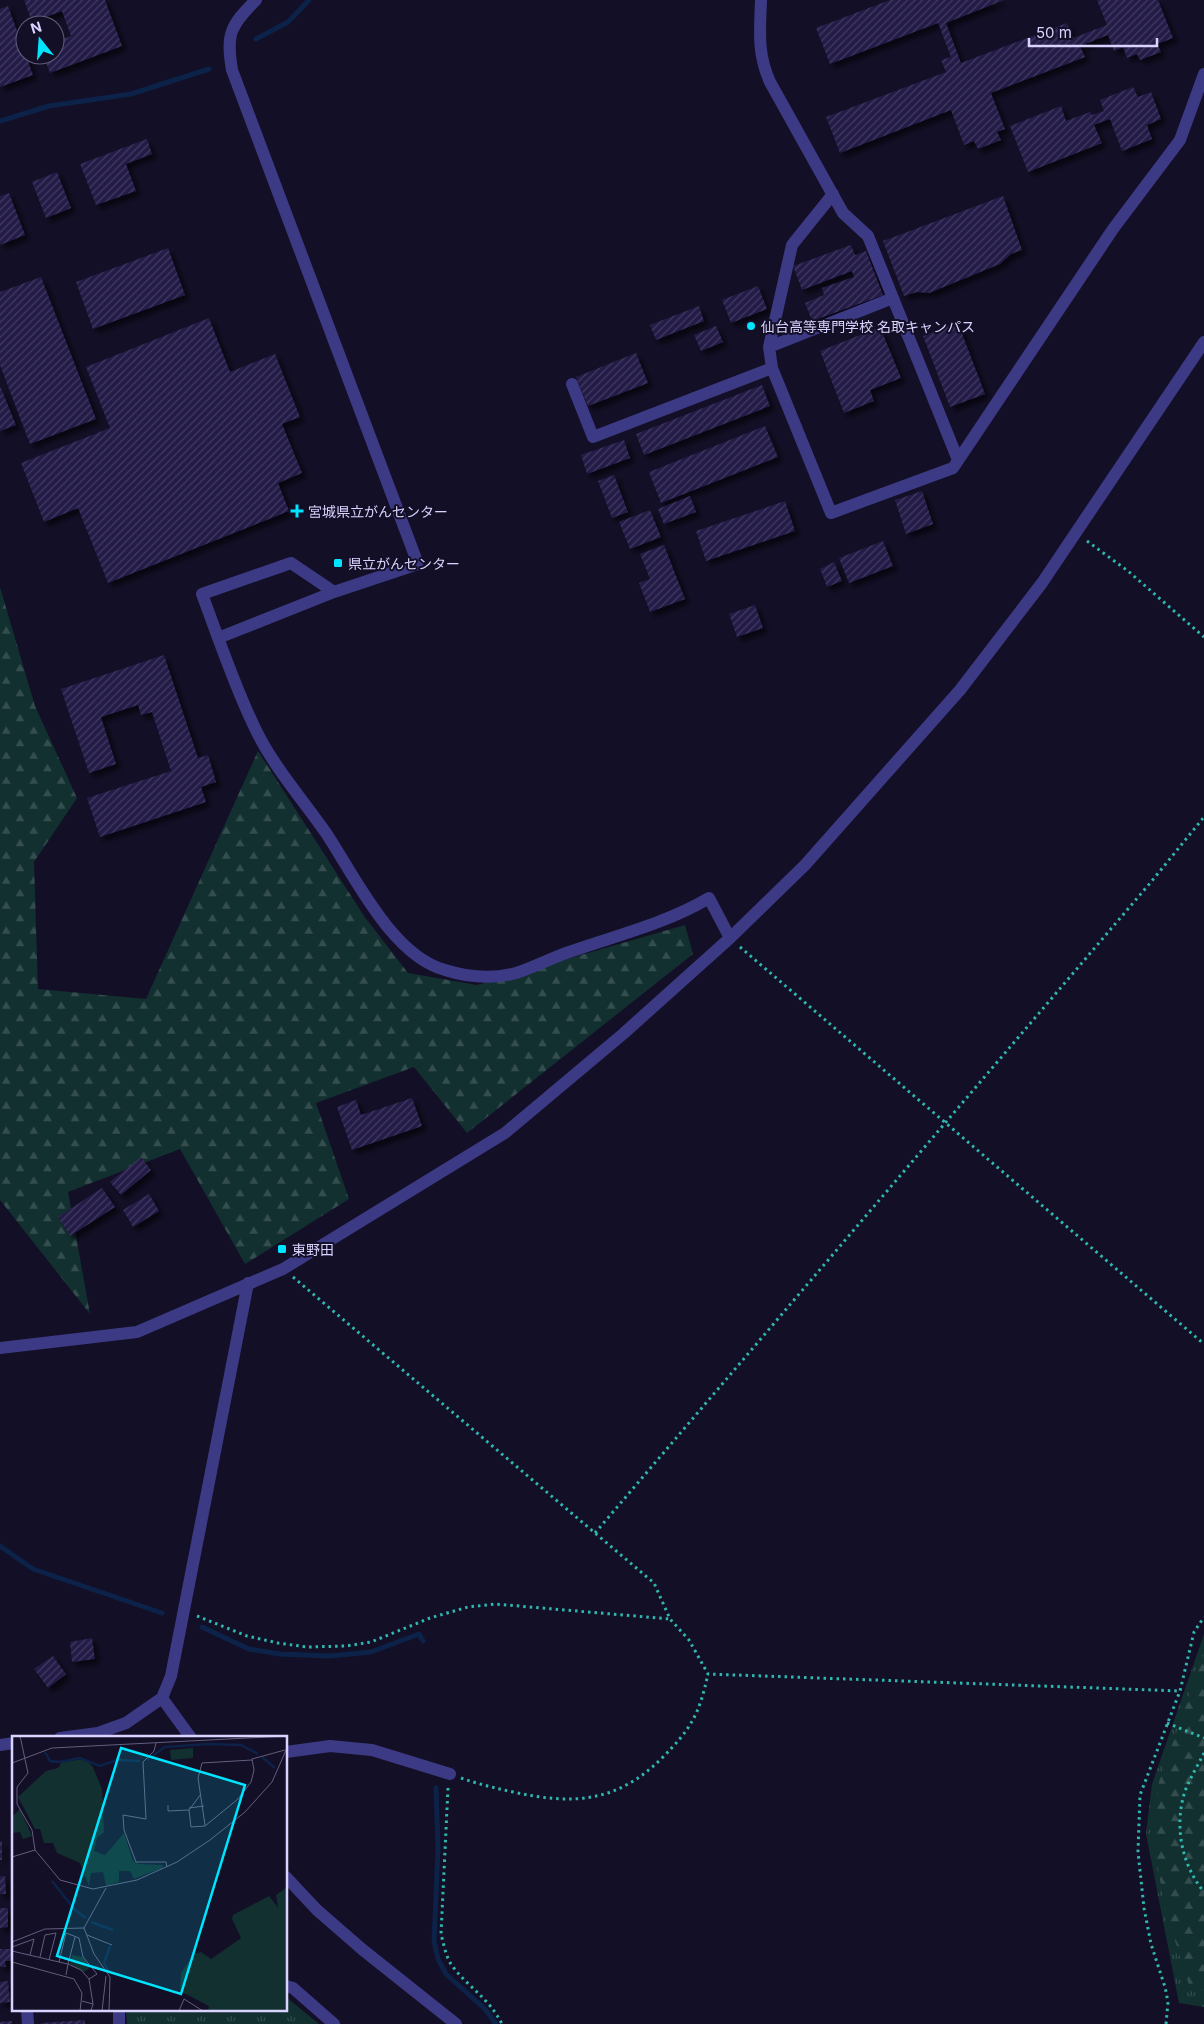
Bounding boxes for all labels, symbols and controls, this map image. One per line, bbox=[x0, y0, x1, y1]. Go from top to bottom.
north arrow bbox=[15, 15, 65, 65]
scale bar bbox=[1029, 15, 1156, 47]
text: N bbox=[28, 17, 44, 37]
text: 50 m bbox=[1036, 23, 1072, 42]
place label: 仙台高等専門学校 名取キャンパス bbox=[761, 318, 975, 335]
marker: 仙台高等専門学校 名取キャンパス bbox=[745, 320, 757, 332]
place label: 宮城県立がんセンター bbox=[308, 503, 448, 520]
marker: 宮城県立がんセンター bbox=[290, 504, 304, 518]
place label: 県立がんセンター bbox=[348, 555, 460, 572]
marker: 県立がんセンター bbox=[332, 557, 344, 569]
place label: 東野田 bbox=[292, 1241, 334, 1258]
marker: 東野田 bbox=[276, 1243, 288, 1255]
inset map bbox=[12, 1736, 288, 2012]

